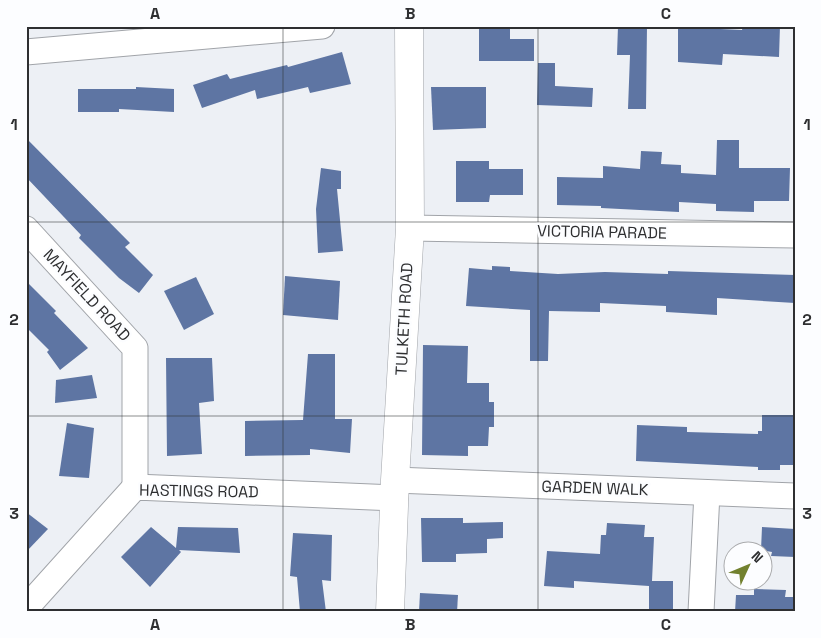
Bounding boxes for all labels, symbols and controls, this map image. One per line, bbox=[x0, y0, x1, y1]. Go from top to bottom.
text: A bbox=[150, 3, 160, 24]
text: B bbox=[405, 3, 415, 24]
text: C bbox=[661, 3, 671, 24]
text: 1 bbox=[10, 114, 18, 135]
text: 1 bbox=[803, 114, 811, 135]
street label: VICTORIA PARADE bbox=[537, 220, 667, 244]
street label: MAYFIELD ROAD bbox=[39, 244, 135, 346]
street label: TULKETH ROAD bbox=[391, 262, 417, 376]
text: 2 bbox=[9, 309, 19, 330]
text: 2 bbox=[802, 309, 812, 330]
street label: GARDEN WALK bbox=[541, 476, 649, 500]
street label: HASTINGS ROAD bbox=[139, 479, 259, 503]
text: 3 bbox=[9, 503, 19, 524]
text: 3 bbox=[802, 503, 812, 524]
north arrow bbox=[724, 540, 774, 590]
text: N bbox=[748, 547, 767, 567]
text: A bbox=[150, 614, 160, 635]
text: B bbox=[405, 614, 415, 635]
text: C bbox=[661, 614, 671, 635]

